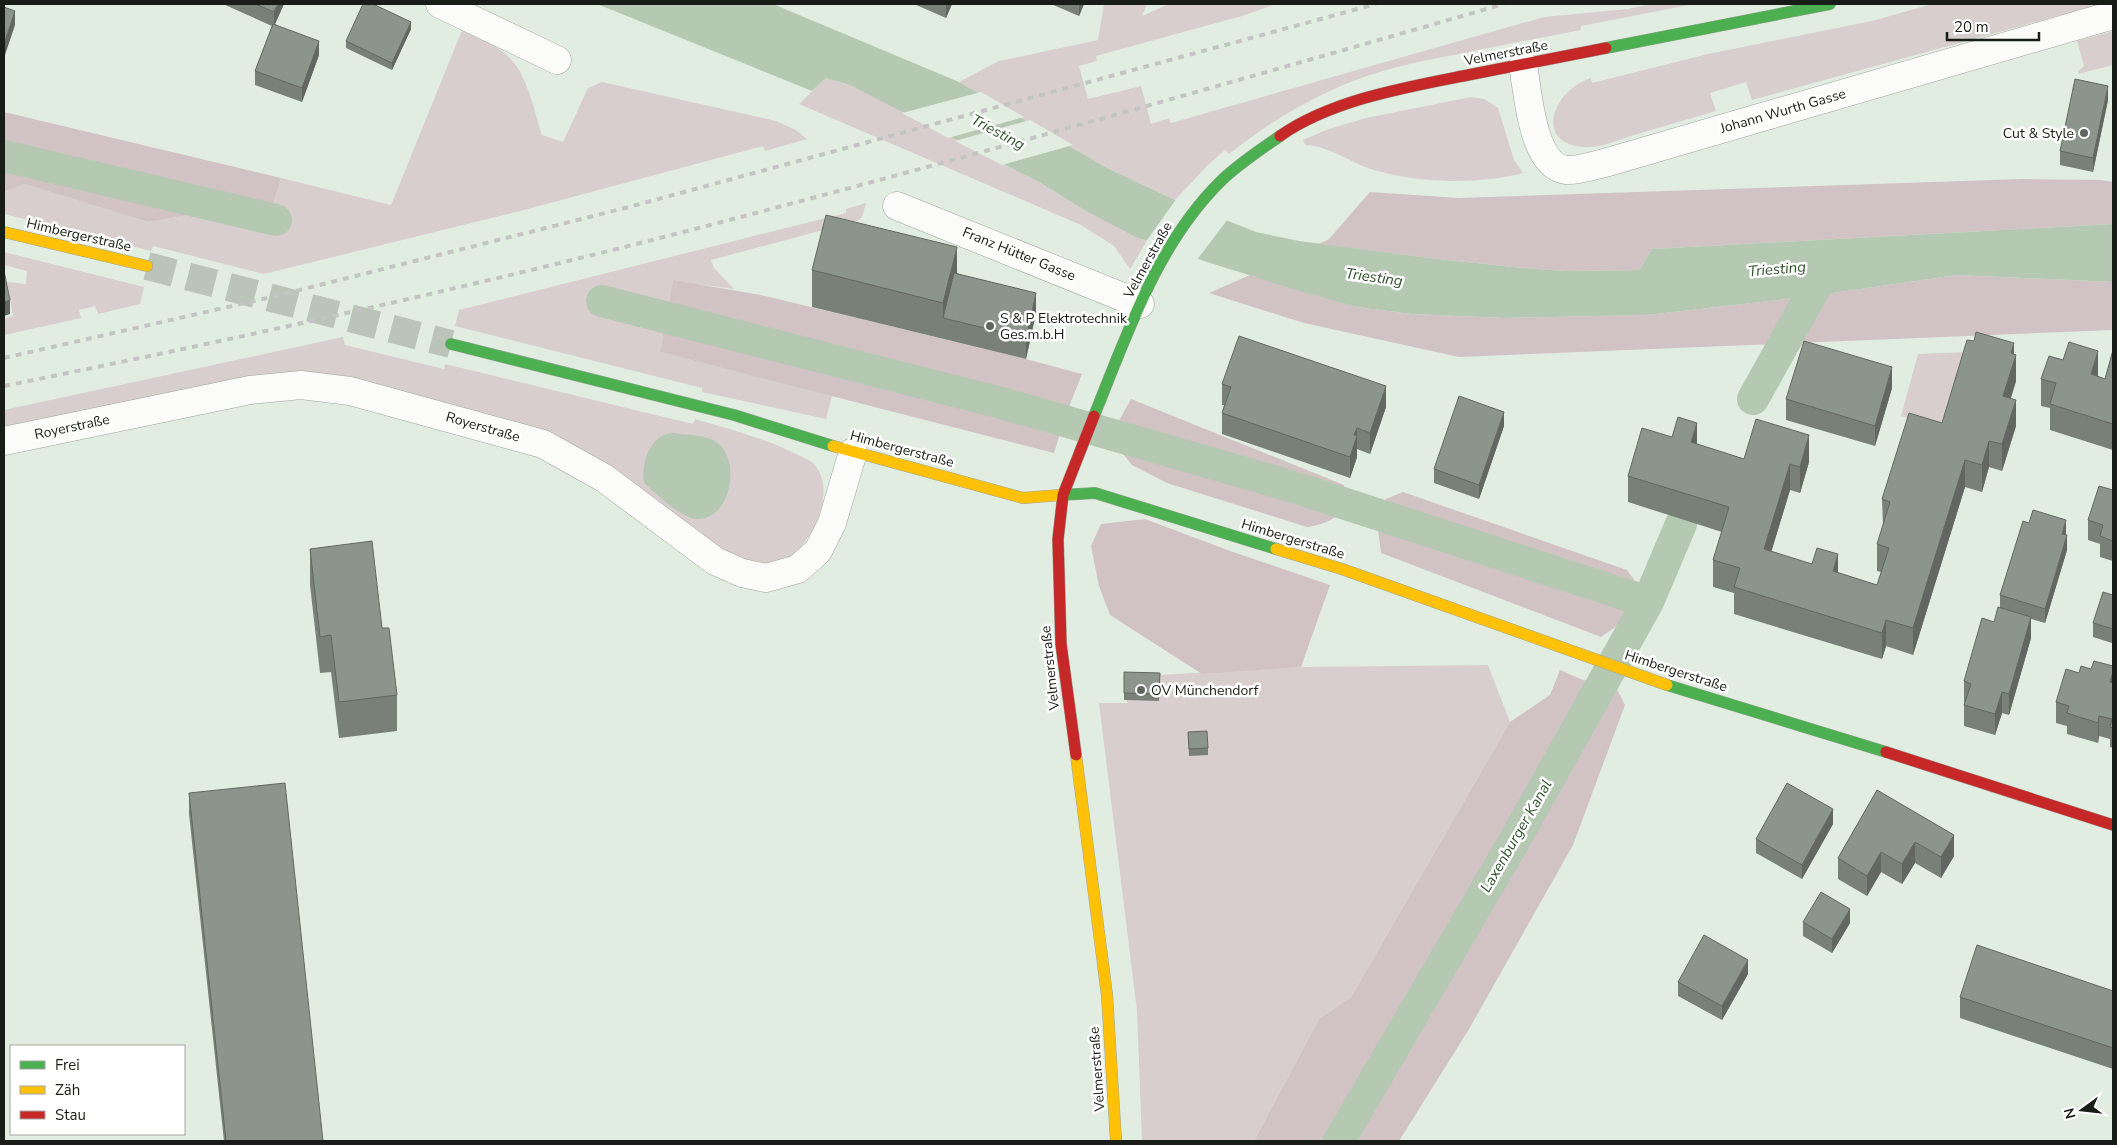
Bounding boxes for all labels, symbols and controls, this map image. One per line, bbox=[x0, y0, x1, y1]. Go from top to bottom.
scale bar bbox=[1947, 10, 2040, 42]
text: 20 m bbox=[1954, 17, 1989, 37]
street label: Velmerstraße bbox=[1462, 36, 1549, 71]
street label: Johann Wurth Gasse bbox=[1717, 84, 1848, 138]
water label: Triesting bbox=[968, 110, 1028, 155]
place label: Cut & Style bbox=[2003, 124, 2074, 143]
marker: Cut & Style bbox=[2078, 127, 2090, 139]
street label: Himbergerstraße bbox=[25, 214, 133, 256]
street label: Velmerstraße bbox=[1119, 218, 1177, 303]
street label: Franz Hütter Gasse bbox=[960, 223, 1078, 285]
water label: Triesting bbox=[1747, 256, 1807, 281]
water label: Triesting bbox=[1344, 263, 1404, 291]
place label: S & P Elektrotechnik Ges.m.b.H bbox=[1000, 309, 1128, 344]
marker: S & P Elektrotechnik Ges.m.b.H bbox=[984, 320, 996, 332]
street label: Royerstraße bbox=[444, 407, 522, 447]
street label: Royerstraße bbox=[33, 410, 111, 444]
street label: Himbergerstraße bbox=[848, 426, 956, 472]
street label: Himbergerstraße bbox=[1239, 514, 1347, 564]
street label: Velmerstraße bbox=[1036, 625, 1064, 712]
street label: Himbergerstraße bbox=[1622, 645, 1730, 697]
place label: OV Münchendorf bbox=[1151, 681, 1259, 700]
marker: OV Münchendorf bbox=[1135, 684, 1147, 696]
water label: Laxenburger Kanal bbox=[1476, 776, 1556, 896]
street label: Velmerstraße bbox=[1085, 1026, 1110, 1113]
legend bbox=[10, 1045, 185, 1135]
text: Frei bbox=[55, 1055, 80, 1075]
text: Zäh bbox=[55, 1080, 80, 1100]
north arrow bbox=[2057, 1085, 2107, 1135]
text: Stau bbox=[55, 1105, 86, 1125]
text: N bbox=[2059, 1106, 2080, 1121]

